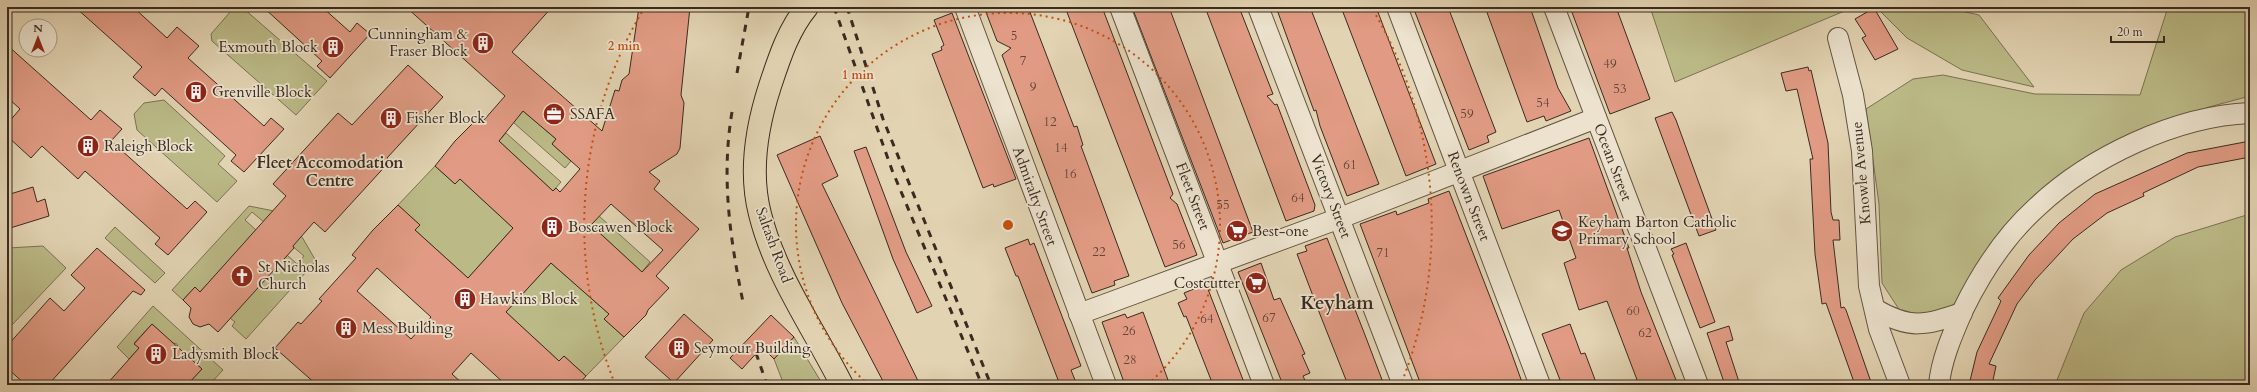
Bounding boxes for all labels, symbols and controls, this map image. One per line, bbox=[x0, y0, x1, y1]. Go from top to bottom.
north arrow bbox=[18, 18, 58, 58]
scale bar bbox=[2111, 18, 2164, 44]
text: N bbox=[33, 21, 43, 36]
place label: Cunningham & Fraser Block bbox=[368, 24, 468, 61]
text: 20 m bbox=[2117, 24, 2144, 40]
house number: 5 bbox=[1011, 27, 1017, 45]
building icon: Cunningham & Fraser Block bbox=[470, 30, 496, 56]
building icon: Exmouth Block bbox=[320, 34, 346, 60]
place label: Exmouth Block bbox=[218, 37, 318, 57]
text: 2 min bbox=[608, 38, 640, 54]
house number: 7 bbox=[1020, 52, 1027, 70]
house number: 49 bbox=[1603, 55, 1617, 73]
text: 1 min bbox=[842, 67, 874, 83]
house number: 9 bbox=[1030, 78, 1037, 96]
building icon: Grenville Block bbox=[183, 79, 209, 105]
house number: 53 bbox=[1613, 80, 1627, 98]
place label: Grenville Block bbox=[212, 82, 312, 102]
house number: 54 bbox=[1536, 94, 1550, 112]
office icon: SSAFA bbox=[541, 101, 567, 127]
place label: SSAFA bbox=[570, 104, 615, 124]
building icon: Fisher Block bbox=[378, 105, 404, 131]
house number: 59 bbox=[1460, 105, 1474, 123]
place label: Fisher Block bbox=[406, 108, 485, 128]
house number: 12 bbox=[1043, 113, 1057, 131]
street label: Ocean Street bbox=[1589, 120, 1637, 204]
street label: Knowle Avenue bbox=[1847, 121, 1875, 225]
building icon: Raleigh Block bbox=[75, 133, 101, 159]
place label: Raleigh Block bbox=[104, 136, 193, 156]
house number: 14 bbox=[1054, 139, 1068, 157]
street label: Admiralty Street bbox=[1008, 144, 1062, 249]
street label: Renown Street bbox=[1443, 148, 1495, 244]
street label: Victory Street bbox=[1306, 151, 1356, 241]
district label: Fleet Accomodation Centre bbox=[257, 152, 404, 192]
house number: 61 bbox=[1343, 156, 1357, 174]
street label: Fleet Street bbox=[1171, 159, 1215, 233]
house number: 16 bbox=[1063, 165, 1077, 183]
house number: 64 bbox=[1291, 189, 1305, 207]
house number: 55 bbox=[1216, 196, 1230, 214]
street label: Saltash Road bbox=[751, 204, 797, 286]
place label: Keyham Barton Catholic Primary School bbox=[1578, 212, 1737, 249]
building icon: Boscawen Block bbox=[539, 214, 565, 240]
place label: Boscawen Block bbox=[568, 217, 673, 237]
centre of rings bbox=[1001, 218, 1015, 232]
supermarket icon: Best-one bbox=[1224, 218, 1250, 244]
school or university icon: Keyham Barton Catholic Primary School bbox=[1549, 218, 1575, 244]
place label: Best-one bbox=[1252, 221, 1309, 241]
house number: 56 bbox=[1172, 236, 1186, 254]
house number: 22 bbox=[1092, 243, 1106, 261]
house number: 71 bbox=[1376, 244, 1390, 262]
place label: St Nicholas Church bbox=[258, 257, 330, 294]
church icon: St Nicholas Church bbox=[229, 263, 255, 289]
supermarket icon: Costcutter bbox=[1243, 270, 1269, 296]
place label: Costcutter bbox=[1174, 273, 1241, 293]
building icon: Hawkins Block bbox=[452, 286, 478, 312]
place label: Hawkins Block bbox=[480, 289, 578, 309]
district label: Keyham bbox=[1300, 290, 1374, 316]
house number: 60 bbox=[1626, 302, 1640, 320]
house number: 67 bbox=[1262, 309, 1276, 327]
house number: 64 bbox=[1200, 310, 1214, 328]
building icon: Mess Building bbox=[333, 315, 359, 341]
place label: Mess Building bbox=[362, 318, 453, 338]
house number: 26 bbox=[1122, 322, 1136, 340]
house number: 62 bbox=[1638, 324, 1652, 342]
building icon: Seymour Building bbox=[666, 335, 692, 361]
place label: Seymour Building bbox=[694, 338, 811, 358]
building icon: Ladysmith Block bbox=[143, 341, 169, 367]
place label: Ladysmith Block bbox=[172, 344, 279, 364]
house number: 28 bbox=[1123, 351, 1137, 369]

